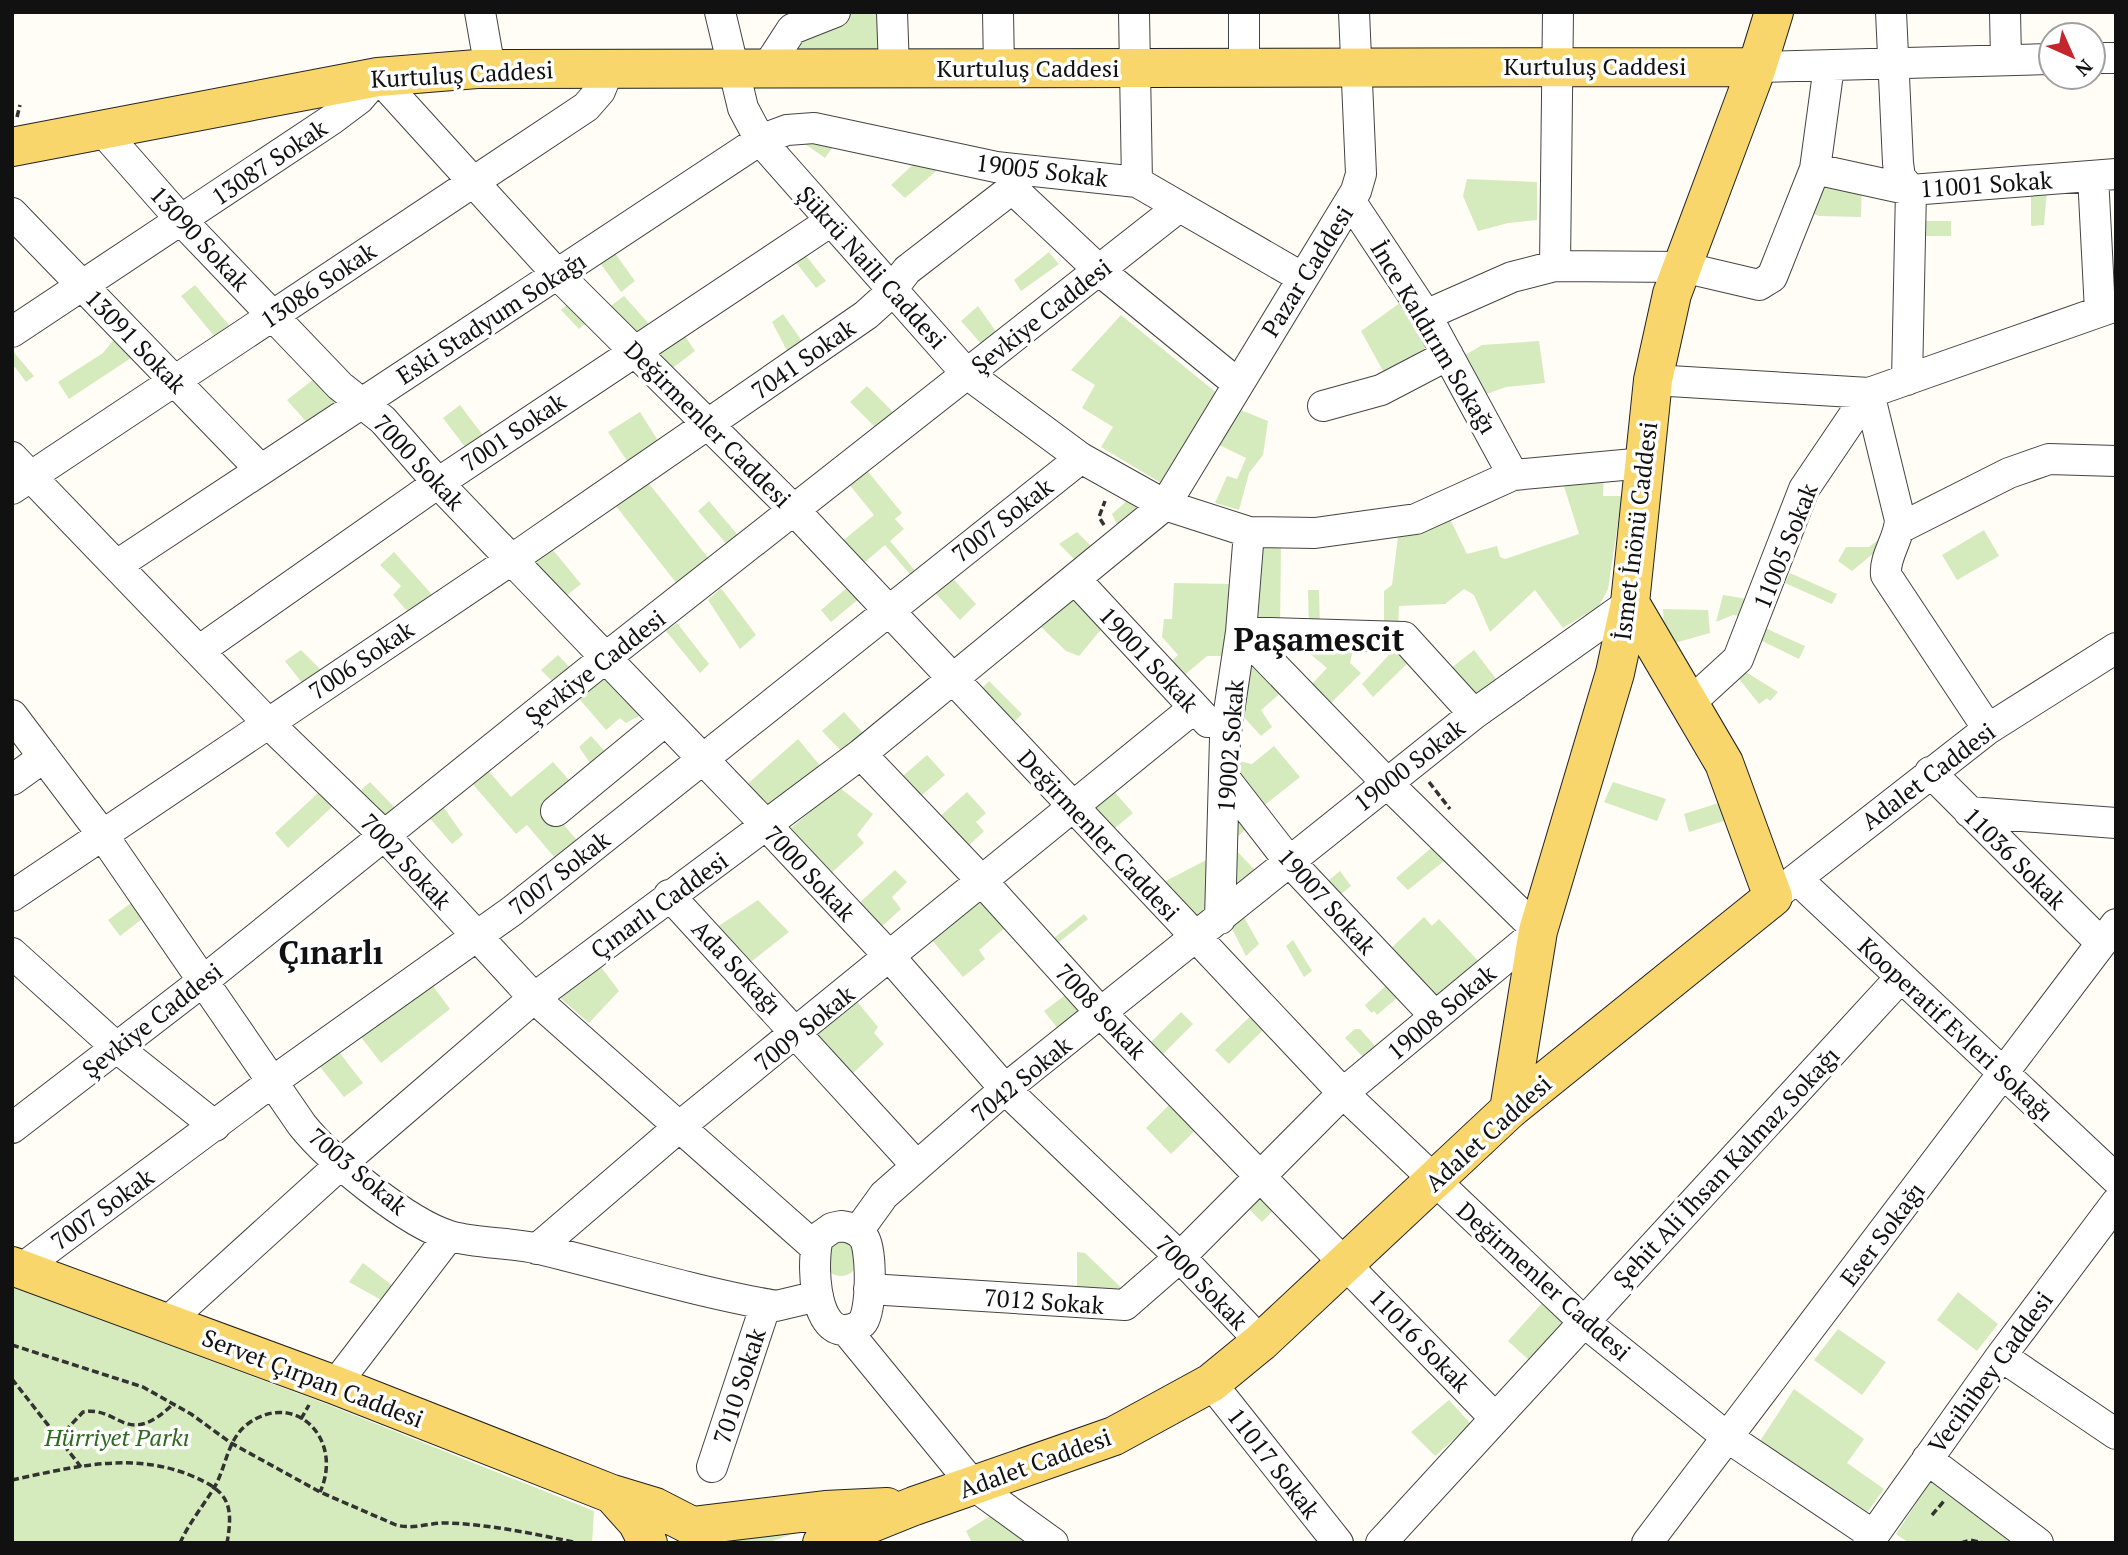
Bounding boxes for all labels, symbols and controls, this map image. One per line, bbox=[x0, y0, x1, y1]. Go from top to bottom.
north arrow bbox=[2037, 21, 2107, 91]
street label: Kurtuluş Caddesi bbox=[1504, 50, 1686, 82]
street label: Kurtuluş Caddesi bbox=[937, 52, 1119, 84]
street label: Kurtuluş Caddesi bbox=[370, 53, 554, 95]
text: N bbox=[2070, 54, 2098, 83]
street label: 13087 Sokak bbox=[205, 111, 334, 212]
street label: 19005 Sokak bbox=[974, 146, 1110, 194]
street label: 11001 Sokak bbox=[1919, 163, 2054, 205]
street label: 13090 Sokak bbox=[143, 179, 257, 298]
street label: Şükrü Naili Caddesi bbox=[790, 179, 954, 355]
street label: Pazar Caddesi bbox=[1254, 199, 1360, 343]
street label: 13086 Sokak bbox=[254, 234, 383, 335]
street label: İnce Kaldırım Sokağı bbox=[1364, 234, 1504, 440]
street label: Eski Stadyum Sokağı bbox=[390, 245, 592, 391]
street label: Şevkiye Caddesi bbox=[964, 251, 1118, 381]
street label: 13091 Sokak bbox=[78, 282, 194, 400]
street label: 7041 Sokak bbox=[745, 311, 862, 407]
street label: Değirmenler Caddesi bbox=[618, 334, 798, 514]
street label: 7001 Sokak bbox=[454, 385, 572, 479]
street label: 7000 Sokak bbox=[366, 407, 472, 517]
street label: İsmet İnönü Caddesi bbox=[1606, 420, 1664, 642]
street label: 7007 Sokak bbox=[945, 470, 1060, 570]
street label: 11005 Sokak bbox=[1745, 478, 1825, 614]
street label: 19001 Sokak bbox=[1092, 600, 1206, 719]
street label: Şevkiye Caddesi bbox=[518, 602, 672, 732]
street label: 7006 Sokak bbox=[302, 613, 420, 707]
district label: Paşamescit bbox=[1234, 618, 1405, 660]
street label: 19002 Sokak bbox=[1209, 678, 1251, 813]
street label: 19000 Sokak bbox=[1347, 711, 1472, 818]
street label: Adalet Caddesi bbox=[1855, 715, 2001, 837]
street label: Değirmenler Caddesi bbox=[1011, 742, 1187, 928]
street label: 11036 Sokak bbox=[1957, 800, 2074, 917]
street label: 7002 Sokak bbox=[353, 806, 459, 916]
street label: 7000 Sokak bbox=[757, 818, 863, 928]
street label: 7007 Sokak bbox=[502, 823, 617, 923]
street label: 19007 Sokak bbox=[1271, 841, 1384, 962]
street label: Çınarlı Caddesi bbox=[584, 844, 734, 966]
street label: Ada Sokağı bbox=[685, 913, 789, 1021]
street label: Kooperatif Evleri Sokağı bbox=[1851, 930, 2061, 1128]
district label: Çınarlı bbox=[279, 931, 383, 973]
street label: Şevkiye Caddesi bbox=[75, 955, 229, 1085]
street label: 7008 Sokak bbox=[1048, 956, 1154, 1066]
street label: 19008 Sokak bbox=[1380, 957, 1503, 1067]
street label: 7009 Sokak bbox=[747, 977, 861, 1078]
street label: 7042 Sokak bbox=[964, 1028, 1078, 1129]
street label: Şehit Ali İhsan Kalmaz Sokağı bbox=[1606, 1040, 1846, 1294]
street label: Adalet Caddesi bbox=[1418, 1068, 1558, 1198]
street label: 7003 Sokak bbox=[302, 1120, 415, 1222]
street label: 7007 Sokak bbox=[44, 1160, 160, 1257]
street label: Eser Sokağı bbox=[1833, 1176, 1931, 1292]
street label: Değirmenler Caddesi bbox=[1450, 1194, 1638, 1368]
street label: 7000 Sokak bbox=[1149, 1228, 1256, 1337]
street label: 7012 Sokak bbox=[983, 1281, 1106, 1321]
street label: 11016 Sokak bbox=[1362, 1281, 1478, 1399]
street label: Vecihibey Caddesi bbox=[1920, 1285, 2060, 1459]
street label: Servet Çırpan Caddesi bbox=[198, 1321, 428, 1435]
street label: 7010 Sokak bbox=[705, 1323, 773, 1448]
street label: 11017 Sokak bbox=[1221, 1401, 1328, 1526]
park label: Hürriyet Parkı bbox=[44, 1421, 189, 1453]
street label: Adalet Caddesi bbox=[954, 1421, 1116, 1505]

